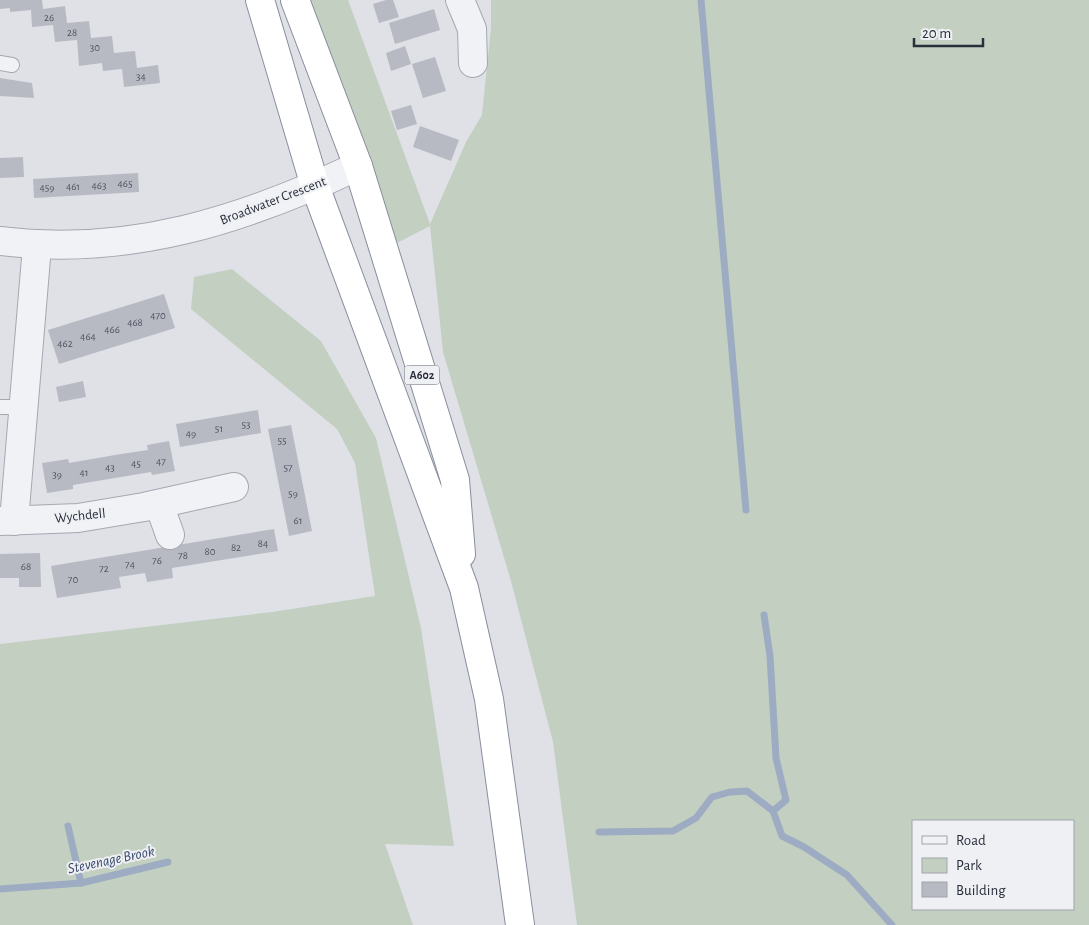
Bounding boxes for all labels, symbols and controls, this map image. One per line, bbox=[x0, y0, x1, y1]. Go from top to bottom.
house number: 26 bbox=[44, 12, 54, 23]
scale bar bbox=[914, 15, 983, 47]
text: 20 m bbox=[922, 26, 951, 41]
house number: 28 bbox=[67, 27, 77, 38]
house number: 30 bbox=[90, 42, 100, 53]
house number: 34 bbox=[136, 71, 146, 82]
street label: Broadwater Crescent bbox=[218, 174, 328, 228]
house number: 465 bbox=[117, 178, 133, 189]
house number: 463 bbox=[92, 180, 107, 191]
house number: 461 bbox=[66, 181, 80, 192]
house number: 459 bbox=[39, 182, 55, 193]
house number: 470 bbox=[150, 310, 166, 321]
house number: 468 bbox=[127, 317, 143, 328]
house number: 466 bbox=[104, 324, 120, 335]
house number: 464 bbox=[80, 331, 96, 342]
house number: 462 bbox=[57, 338, 73, 349]
road number: A602 bbox=[404, 366, 440, 384]
house number: 53 bbox=[241, 419, 251, 430]
house number: 51 bbox=[215, 423, 223, 434]
house number: 49 bbox=[186, 428, 196, 439]
house number: 55 bbox=[277, 435, 287, 446]
house number: 47 bbox=[156, 456, 166, 467]
house number: 45 bbox=[131, 458, 141, 469]
house number: 43 bbox=[105, 462, 115, 473]
house number: 57 bbox=[283, 462, 293, 473]
house number: 41 bbox=[79, 467, 89, 478]
house number: 39 bbox=[52, 469, 62, 480]
house number: 59 bbox=[288, 488, 298, 499]
street label: Wychdell bbox=[54, 506, 106, 526]
house number: 61 bbox=[294, 515, 302, 526]
house number: 84 bbox=[258, 538, 268, 549]
house number: 82 bbox=[231, 542, 241, 553]
house number: 80 bbox=[204, 546, 216, 557]
house number: 78 bbox=[178, 550, 188, 561]
house number: 76 bbox=[152, 555, 162, 566]
house number: 74 bbox=[125, 559, 135, 570]
house number: 68 bbox=[21, 561, 31, 572]
house number: 72 bbox=[99, 563, 109, 574]
house number: 70 bbox=[68, 574, 78, 585]
legend bbox=[912, 820, 1074, 910]
text: Road bbox=[956, 833, 986, 848]
water label: Stevenage Brook bbox=[66, 843, 156, 877]
text: Park bbox=[956, 858, 982, 873]
text: Building bbox=[956, 883, 1006, 898]

